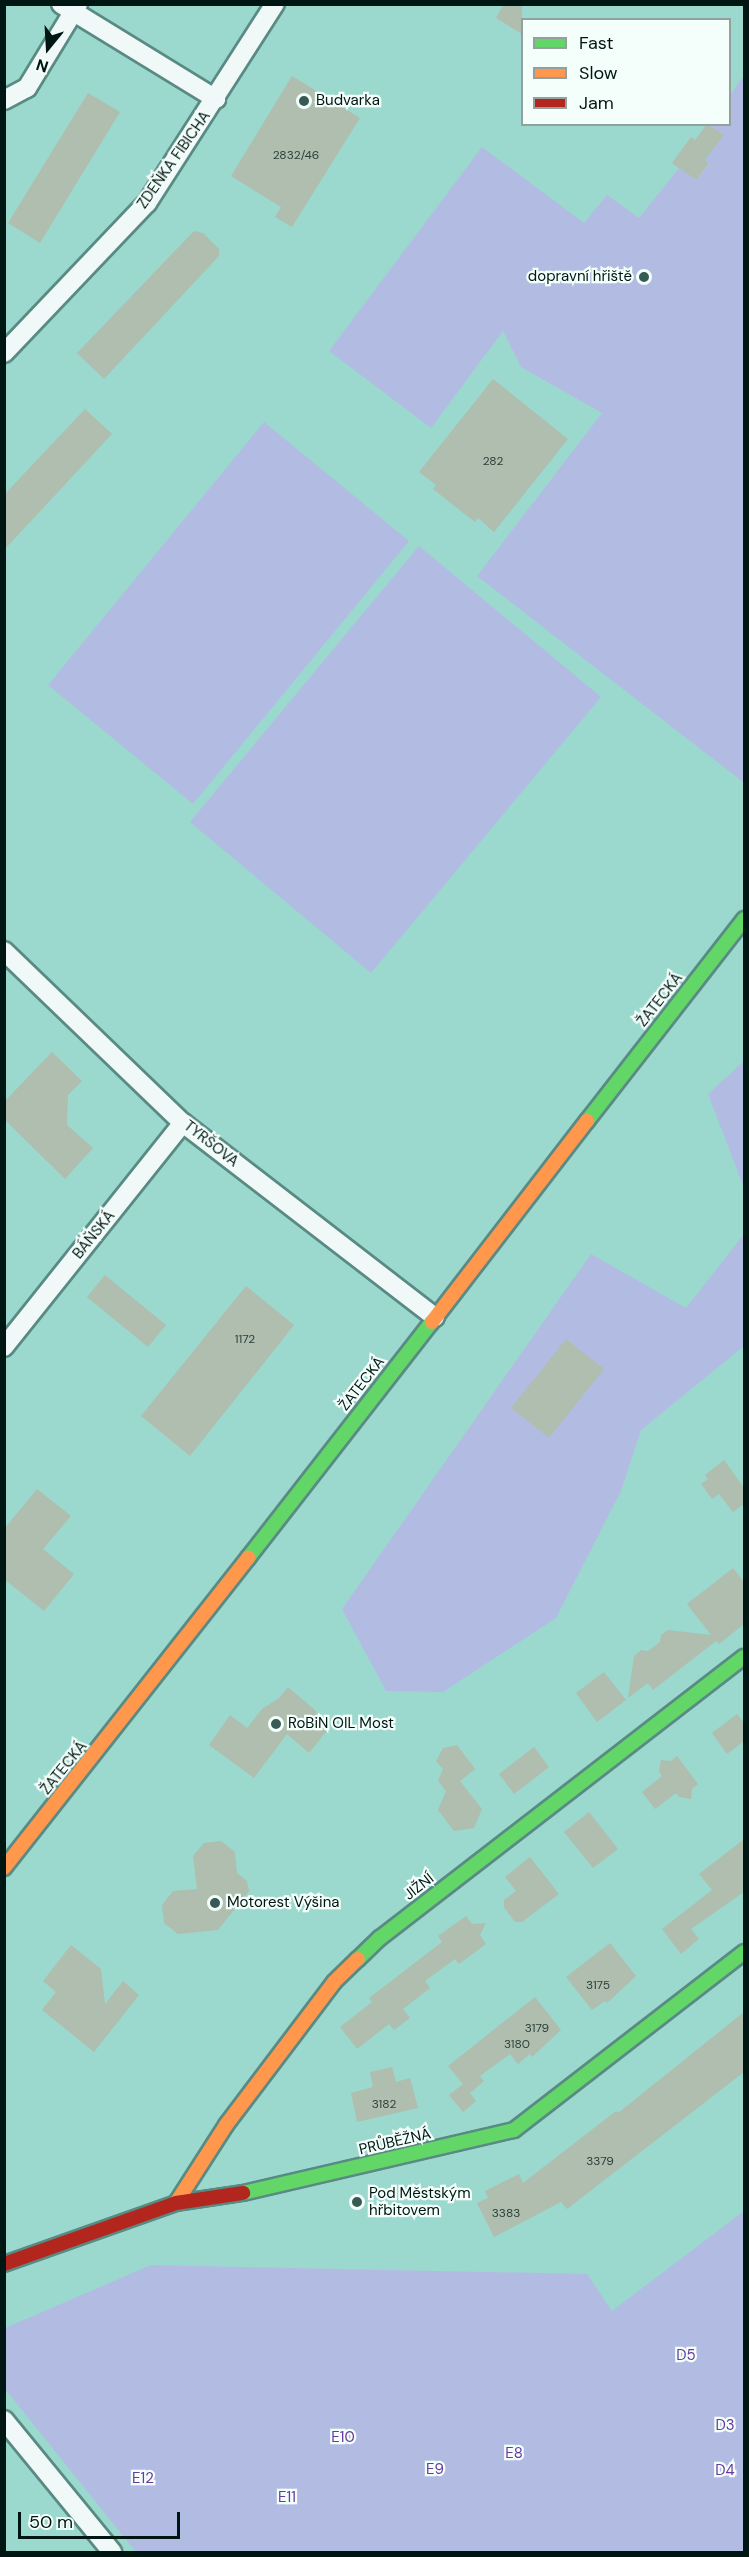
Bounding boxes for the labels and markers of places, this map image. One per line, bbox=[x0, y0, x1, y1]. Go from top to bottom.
place label: Budvarka bbox=[316, 92, 380, 110]
marker: Budvarka bbox=[297, 94, 311, 108]
place label: dopravní hřiště bbox=[528, 268, 632, 286]
marker: dopravní hřiště bbox=[637, 270, 651, 284]
place label: RoBiN OIL Most bbox=[288, 1715, 394, 1733]
marker: RoBiN OIL Most bbox=[269, 1717, 283, 1731]
place label: Motorest Výšina bbox=[227, 1894, 339, 1912]
marker: Motorest Výšina bbox=[208, 1896, 222, 1910]
place label: Pod Městským hřbitovem bbox=[369, 2184, 471, 2219]
marker: Pod Městským hřbitovem bbox=[350, 2195, 364, 2209]

